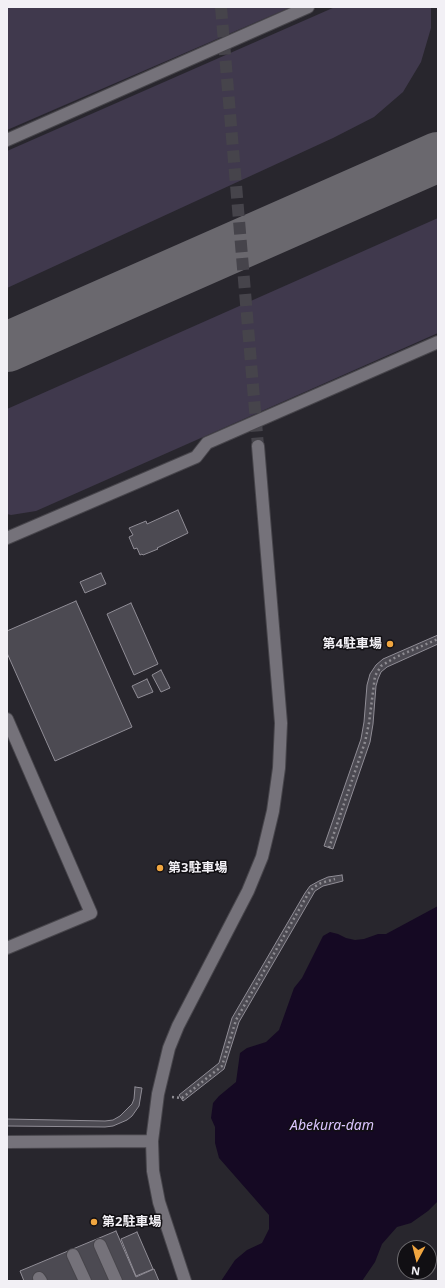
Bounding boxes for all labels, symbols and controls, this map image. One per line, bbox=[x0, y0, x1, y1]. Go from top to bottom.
place label: 第4駐車場 bbox=[323, 636, 382, 652]
marker: 第4駐車場 bbox=[385, 639, 395, 649]
place label: 第3駐車場 bbox=[168, 860, 227, 876]
marker: 第3駐車場 bbox=[155, 863, 165, 873]
water label: Abekura-dam bbox=[290, 1118, 374, 1134]
place label: 第2駐車場 bbox=[102, 1214, 161, 1230]
marker: 第2駐車場 bbox=[89, 1217, 99, 1227]
north arrow bbox=[397, 1240, 437, 1280]
text: N bbox=[410, 1263, 421, 1279]

